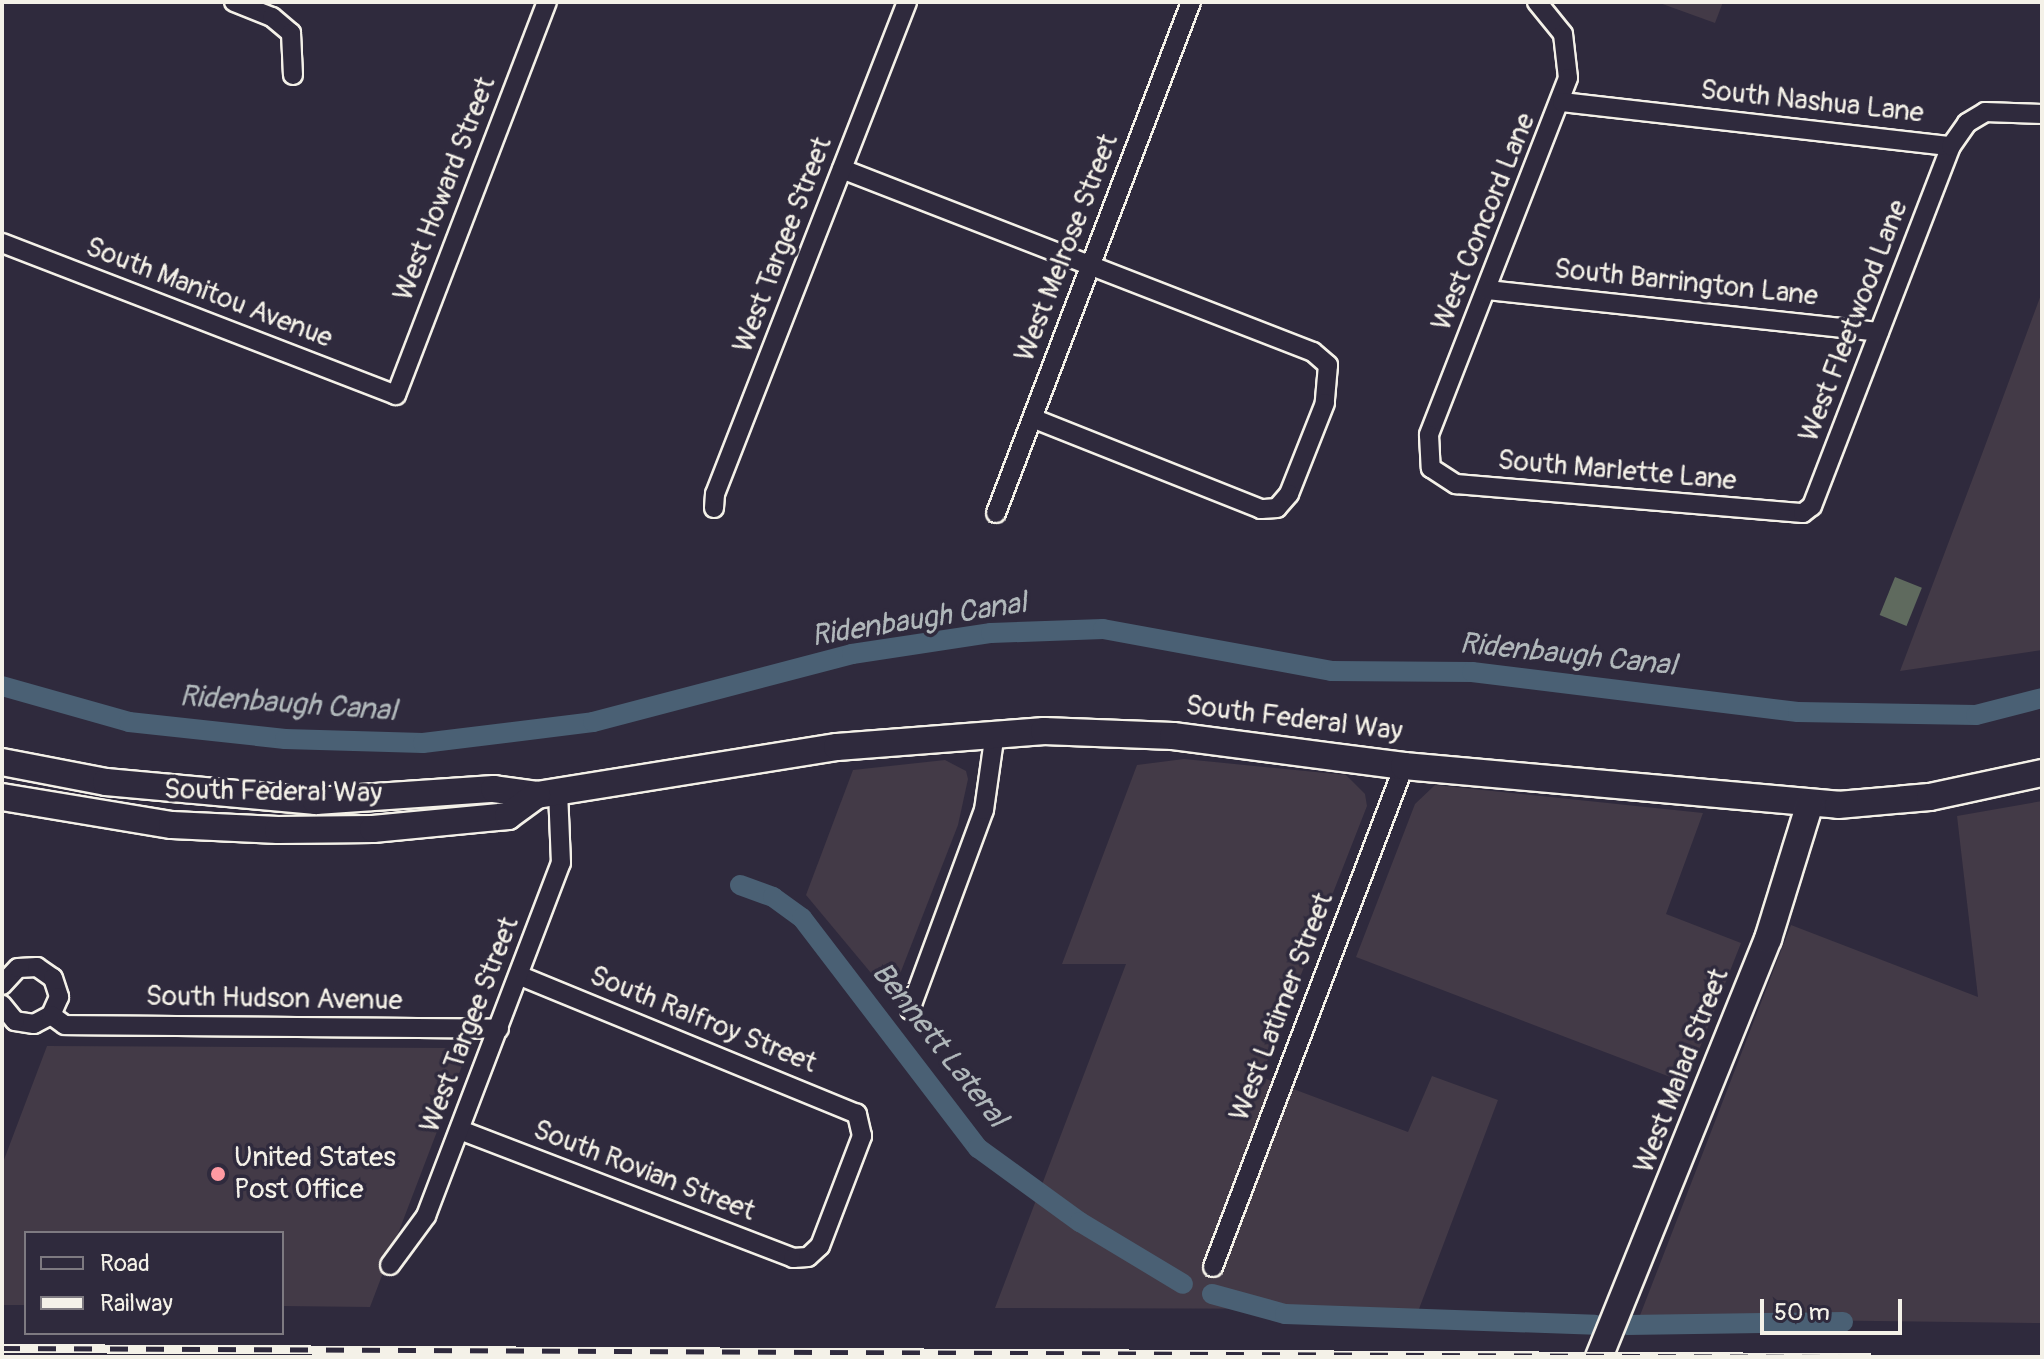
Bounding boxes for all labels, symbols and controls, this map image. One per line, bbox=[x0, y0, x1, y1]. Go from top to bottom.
street label: West Howard Street bbox=[387, 72, 503, 306]
street label: South Nashua Lane bbox=[1699, 74, 1925, 130]
street label: West Concord Lane bbox=[1425, 108, 1543, 336]
street label: West Melrose Street bbox=[1008, 129, 1126, 367]
street label: West Targee Street bbox=[726, 132, 840, 358]
street label: West Fleetwood Lane bbox=[1792, 195, 1916, 447]
street label: South Manitou Avenue bbox=[81, 230, 337, 356]
street label: South Barrington Lane bbox=[1552, 252, 1820, 314]
street label: South Marlette Lane bbox=[1496, 444, 1738, 498]
water label: Ridenbaugh Canal bbox=[809, 585, 1029, 655]
water label: Ridenbaugh Canal bbox=[1458, 626, 1678, 684]
water label: Ridenbaugh Canal bbox=[178, 678, 398, 730]
street label: South Federal Way bbox=[1184, 689, 1404, 749]
street label: South Federal Way bbox=[164, 773, 382, 811]
street label: West Latimer Street bbox=[1223, 888, 1341, 1126]
street label: West Targee Street bbox=[413, 912, 527, 1138]
water label: Bennett Lateral bbox=[863, 955, 1015, 1135]
street label: South Ralfroy Street bbox=[585, 959, 821, 1081]
street label: West Malad Street bbox=[1628, 964, 1736, 1178]
street label: South Hudson Avenue bbox=[145, 980, 403, 1018]
street label: South Rovian Street bbox=[528, 1113, 760, 1229]
place label: United States Post Office bbox=[234, 1141, 396, 1207]
marker: United States Post Office bbox=[209, 1165, 227, 1183]
legend bbox=[24, 1231, 284, 1335]
text: Road bbox=[100, 1249, 150, 1278]
scale bar bbox=[1764, 1283, 1906, 1333]
text: Railway bbox=[100, 1289, 173, 1318]
text: 50 m bbox=[1774, 1298, 1830, 1327]

